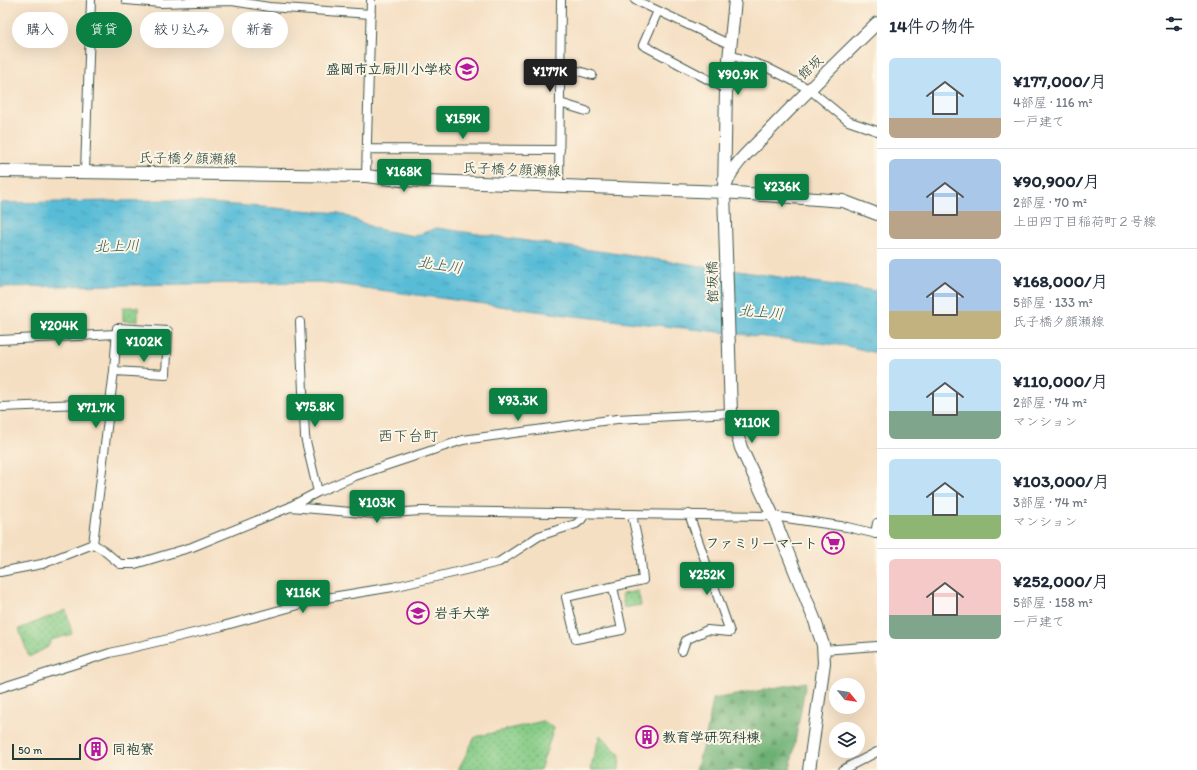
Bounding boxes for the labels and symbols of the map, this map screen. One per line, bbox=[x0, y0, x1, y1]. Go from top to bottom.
street label: 館坂 bbox=[794, 52, 826, 83]
school or university icon: 盛岡市立厨川小学校 bbox=[454, 56, 480, 82]
pin: ¥177K bbox=[522, 59, 578, 93]
place label: 盛岡市立厨川小学校 bbox=[326, 61, 452, 78]
pin: ¥90.9K bbox=[705, 62, 771, 96]
pin: ¥159K bbox=[435, 106, 491, 140]
street label: 氏子橋夕顔瀬線 bbox=[139, 149, 237, 168]
pin: ¥168K bbox=[376, 159, 432, 193]
street label: 氏子橋夕顔瀬線 bbox=[463, 159, 561, 180]
pin: ¥236K bbox=[754, 174, 810, 208]
water label: 北上川 bbox=[94, 237, 140, 255]
water label: 北上川 bbox=[416, 253, 464, 277]
street label: 館坂橋 bbox=[703, 261, 722, 303]
water label: 北上川 bbox=[738, 301, 784, 323]
pin: ¥204K bbox=[31, 313, 87, 347]
pin: ¥102K bbox=[116, 329, 172, 363]
pin: ¥93.3K bbox=[485, 388, 551, 422]
pin: ¥75.8K bbox=[282, 394, 348, 428]
pin: ¥71.7K bbox=[63, 395, 129, 429]
pin: ¥110K bbox=[724, 410, 780, 444]
district label: 西下台町 bbox=[378, 427, 439, 445]
pin: ¥103K bbox=[349, 490, 405, 524]
supermarket icon: ファミリーマート bbox=[820, 530, 846, 556]
place label: ファミリーマート bbox=[705, 535, 818, 552]
pin: ¥252K bbox=[679, 562, 735, 596]
pin: ¥116K bbox=[275, 580, 331, 614]
school or university icon: 岩手大学 bbox=[405, 600, 431, 626]
place label: 岩手大学 bbox=[434, 605, 490, 622]
north arrow bbox=[829, 678, 865, 714]
building icon: 教育学研究科棟 bbox=[634, 724, 660, 750]
place label: 教育学研究科棟 bbox=[662, 729, 761, 746]
building icon: 同袍寮 bbox=[83, 736, 109, 762]
place label: 同袍寮 bbox=[112, 741, 154, 758]
scale bar bbox=[12, 742, 81, 761]

